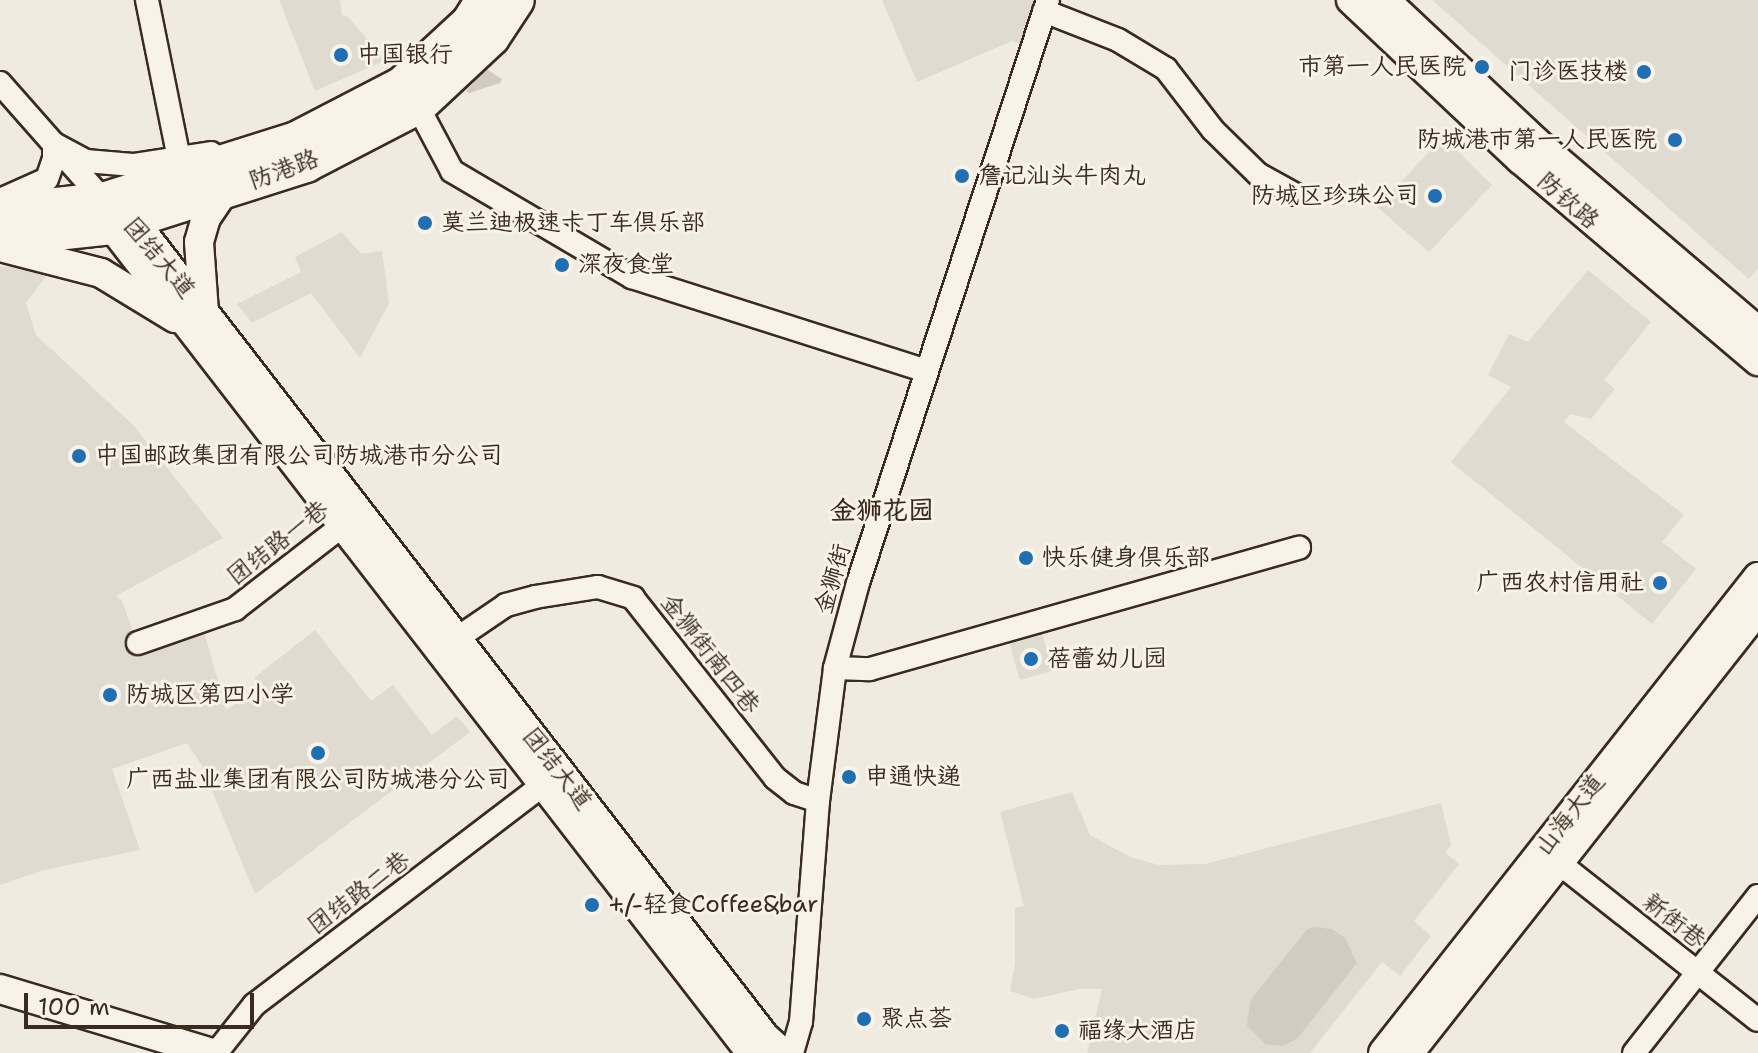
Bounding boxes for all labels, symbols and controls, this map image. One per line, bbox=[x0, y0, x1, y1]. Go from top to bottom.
place label: 中国银行 bbox=[357, 41, 453, 69]
marker: 中国银行 bbox=[332, 46, 350, 64]
place label: 市第一人民医院 bbox=[1298, 53, 1466, 81]
marker: 市第一人民医院 bbox=[1473, 58, 1491, 76]
place label: 门诊医技楼 bbox=[1508, 58, 1628, 86]
marker: 门诊医技楼 bbox=[1635, 63, 1653, 81]
place label: 防城港市第一人民医院 bbox=[1417, 126, 1657, 154]
marker: 防城港市第一人民医院 bbox=[1664, 129, 1686, 151]
street label: 防港路 bbox=[245, 144, 323, 196]
place label: 詹记汕头牛肉丸 bbox=[978, 162, 1146, 190]
marker: 詹记汕头牛肉丸 bbox=[953, 167, 971, 185]
street label: 防钦路 bbox=[1531, 167, 1605, 235]
place label: 防城区珍珠公司 bbox=[1251, 182, 1419, 210]
marker: 防城区珍珠公司 bbox=[1426, 187, 1444, 205]
place label: 莫兰迪极速卡丁车俱乐部 bbox=[441, 209, 705, 237]
street label: 团结大道 bbox=[117, 212, 201, 304]
marker: 莫兰迪极速卡丁车俱乐部 bbox=[416, 214, 434, 232]
place label: 深夜食堂 bbox=[578, 251, 674, 279]
marker: 深夜食堂 bbox=[553, 256, 571, 274]
place label: 中国邮政集团有限公司防城港市分公司 bbox=[95, 442, 503, 470]
marker: 中国邮政集团有限公司防城港市分公司 bbox=[70, 447, 88, 465]
district label: 金狮花园 bbox=[830, 494, 934, 526]
street label: 团结路一巷 bbox=[222, 495, 334, 591]
street label: 金狮街 bbox=[809, 540, 857, 618]
place label: 快乐健身俱乐部 bbox=[1042, 544, 1210, 572]
marker: 快乐健身俱乐部 bbox=[1017, 549, 1035, 567]
place label: 广西农村信用社 bbox=[1476, 569, 1644, 597]
marker: 广西农村信用社 bbox=[1651, 574, 1669, 592]
street label: 金狮街南四巷 bbox=[654, 588, 766, 720]
place label: 蓓蕾幼儿园 bbox=[1047, 645, 1167, 673]
marker: 蓓蕾幼儿园 bbox=[1022, 650, 1040, 668]
place label: 防城区第四小学 bbox=[126, 681, 294, 709]
marker: 防城区第四小学 bbox=[101, 686, 119, 704]
street label: 团结大道 bbox=[516, 722, 598, 816]
marker: 广西盐业集团有限公司防城港分公司 bbox=[309, 744, 327, 762]
place label: 申通快递 bbox=[865, 763, 961, 791]
place label: 广西盐业集团有限公司防城港分公司 bbox=[126, 766, 510, 794]
marker: 申通快递 bbox=[840, 768, 858, 786]
street label: 山海大道 bbox=[1529, 768, 1611, 862]
street label: 团结路二巷 bbox=[302, 845, 416, 941]
street label: 新街巷 bbox=[1637, 887, 1711, 955]
place label: +/-轻食Coffee&bar bbox=[608, 891, 818, 919]
marker: +/-轻食Coffee&bar bbox=[583, 896, 601, 914]
scale bar bbox=[28, 977, 258, 1027]
text: 100 m bbox=[38, 991, 110, 1023]
place label: 聚点荟 bbox=[880, 1005, 952, 1033]
marker: 聚点荟 bbox=[855, 1010, 873, 1028]
place label: 福缘大酒店 bbox=[1078, 1017, 1198, 1045]
marker: 福缘大酒店 bbox=[1053, 1022, 1071, 1040]

